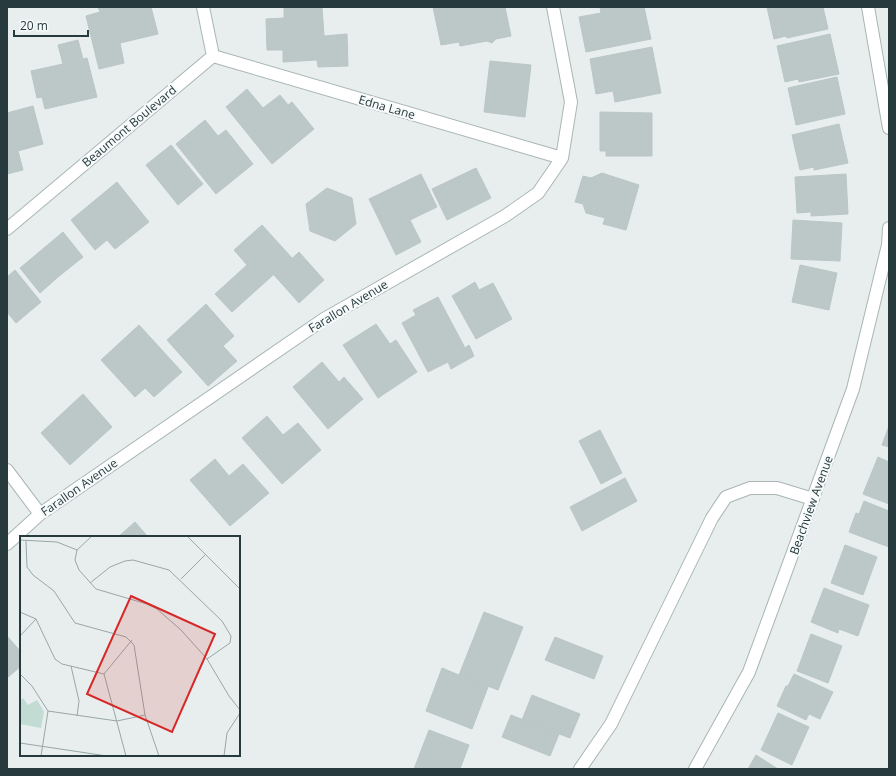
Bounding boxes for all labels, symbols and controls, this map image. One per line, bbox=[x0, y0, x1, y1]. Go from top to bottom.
scale bar bbox=[14, 12, 88, 38]
text: 20 m bbox=[20, 17, 48, 34]
street label: Beaumont Boulevard bbox=[78, 81, 180, 171]
street label: Edna Lane bbox=[357, 91, 418, 123]
street label: Farallon Avenue bbox=[305, 275, 391, 336]
street label: Beachview Avenue bbox=[785, 453, 837, 557]
street label: Farallon Avenue bbox=[37, 454, 121, 520]
inset map bbox=[20, 536, 240, 756]

